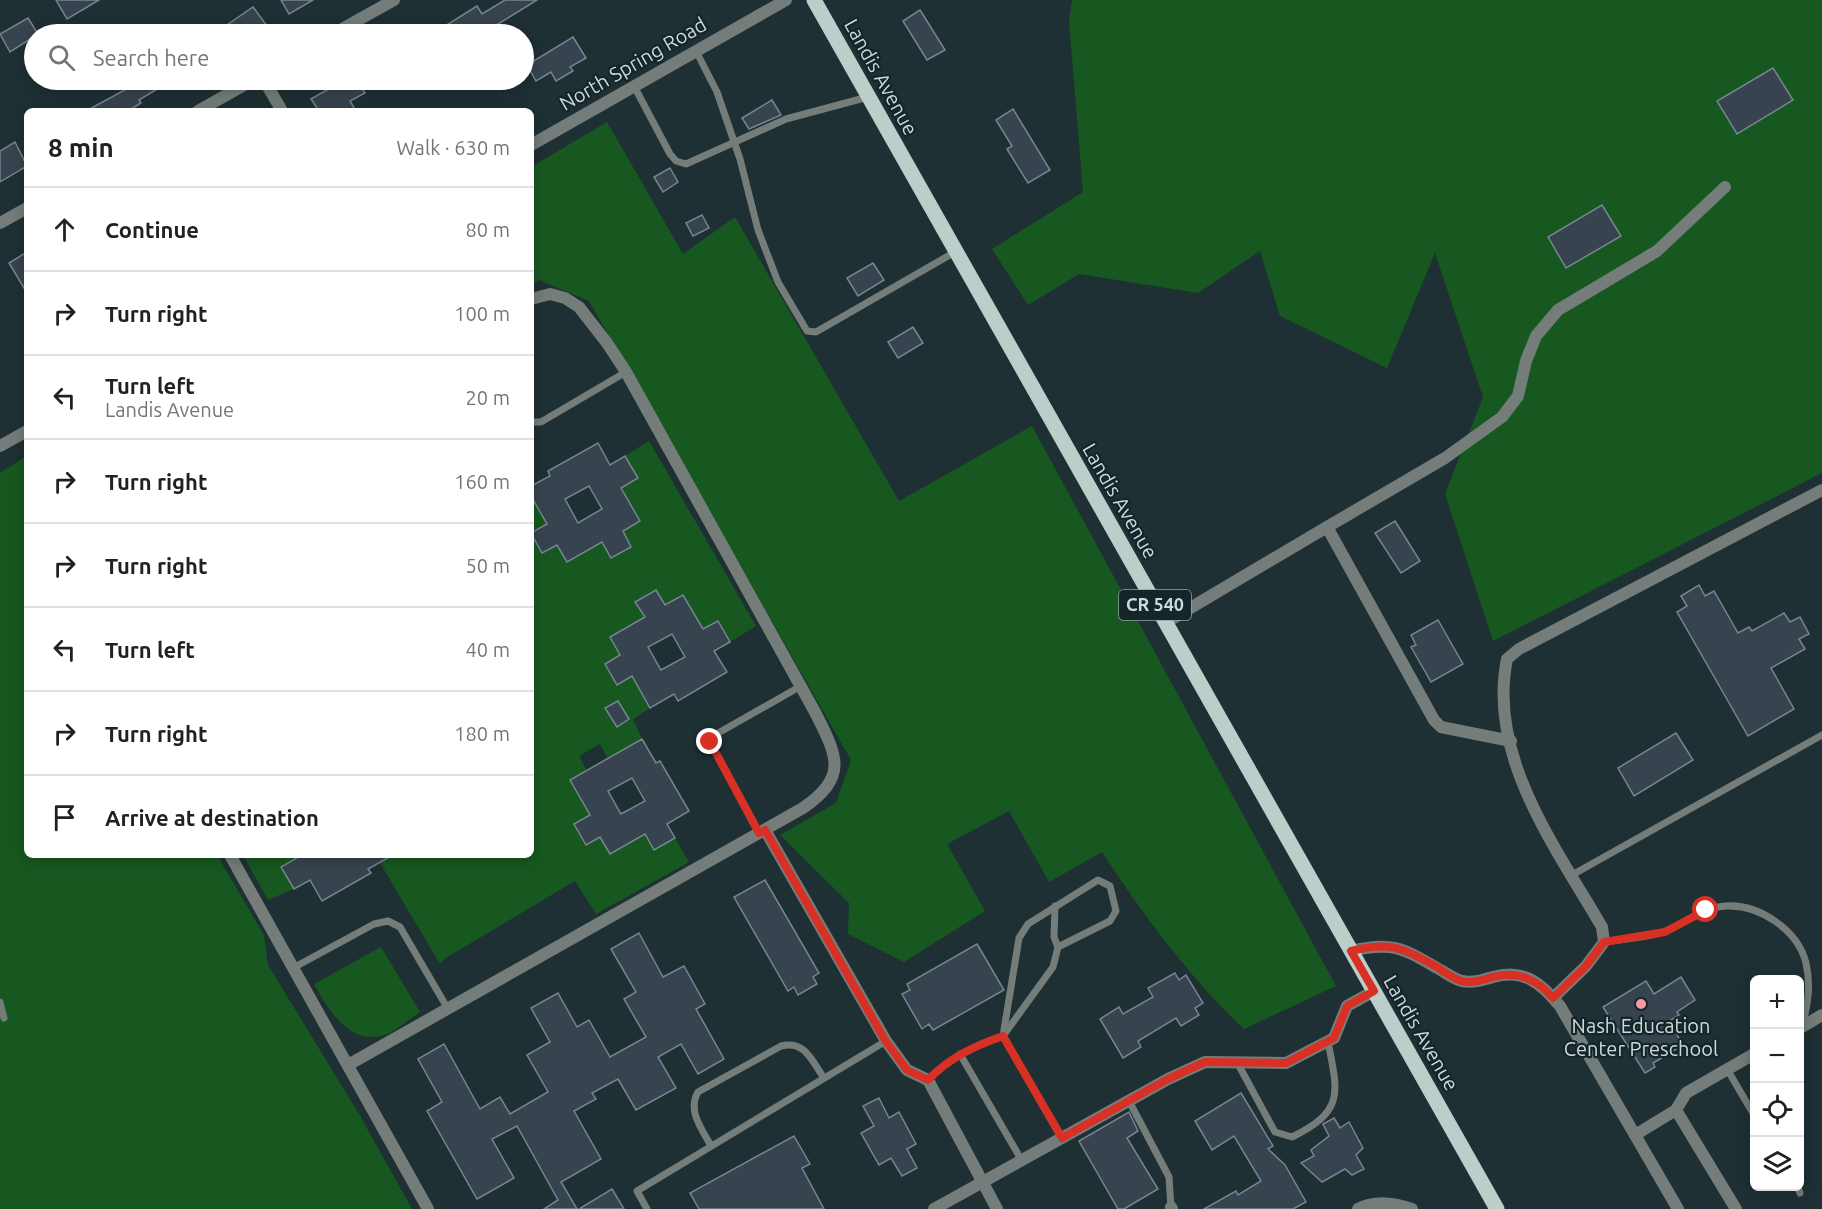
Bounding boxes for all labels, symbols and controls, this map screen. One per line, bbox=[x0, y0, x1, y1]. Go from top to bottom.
street label: North Spring Road bbox=[555, 12, 710, 115]
street label: Landis Avenue bbox=[840, 15, 923, 139]
search box bbox=[24, 24, 534, 90]
icon: search bbox=[45, 41, 78, 74]
text: Search here bbox=[93, 45, 209, 70]
text: 8 min bbox=[48, 133, 114, 162]
text: Walk · 630 m bbox=[397, 136, 510, 159]
icon: ahead bbox=[48, 213, 81, 246]
text: Continue bbox=[105, 217, 199, 242]
text: 80 m bbox=[466, 218, 510, 241]
icon: right bbox=[48, 297, 81, 330]
text: Turn right bbox=[105, 301, 207, 326]
text: 100 m bbox=[454, 302, 510, 325]
text: Turn left bbox=[105, 373, 195, 398]
icon: left bbox=[48, 381, 81, 414]
text: 20 m bbox=[466, 386, 510, 409]
text: Landis Avenue bbox=[105, 398, 234, 421]
street label: Landis Avenue bbox=[1078, 439, 1163, 562]
icon: right bbox=[48, 465, 81, 498]
text: Turn right bbox=[105, 469, 207, 494]
text: 160 m bbox=[454, 470, 510, 493]
icon: right bbox=[48, 549, 81, 582]
text: Turn right bbox=[105, 553, 207, 578]
text: 50 m bbox=[466, 554, 510, 577]
road number: CR 540 bbox=[1119, 590, 1191, 620]
icon: left bbox=[48, 633, 81, 666]
text: Turn left bbox=[105, 637, 195, 662]
text: 40 m bbox=[466, 638, 510, 661]
icon: right bbox=[48, 717, 81, 750]
text: Turn right bbox=[105, 721, 207, 746]
text: 180 m bbox=[454, 722, 510, 745]
route end bbox=[696, 728, 722, 754]
icon: arrive bbox=[48, 801, 81, 834]
text: Arrive at destination bbox=[105, 805, 319, 830]
route start bbox=[1692, 896, 1718, 922]
street label: Landis Avenue bbox=[1379, 971, 1464, 1094]
map controls bbox=[1750, 975, 1804, 1191]
button: + bbox=[1750, 975, 1804, 1029]
marker: Nash Education Center Preschool bbox=[1634, 997, 1648, 1011]
place label: Nash Education Center Preschool bbox=[1564, 1014, 1718, 1060]
button: − bbox=[1750, 1029, 1804, 1083]
button: locate bbox=[1750, 1083, 1804, 1137]
button: layers bbox=[1750, 1137, 1804, 1191]

